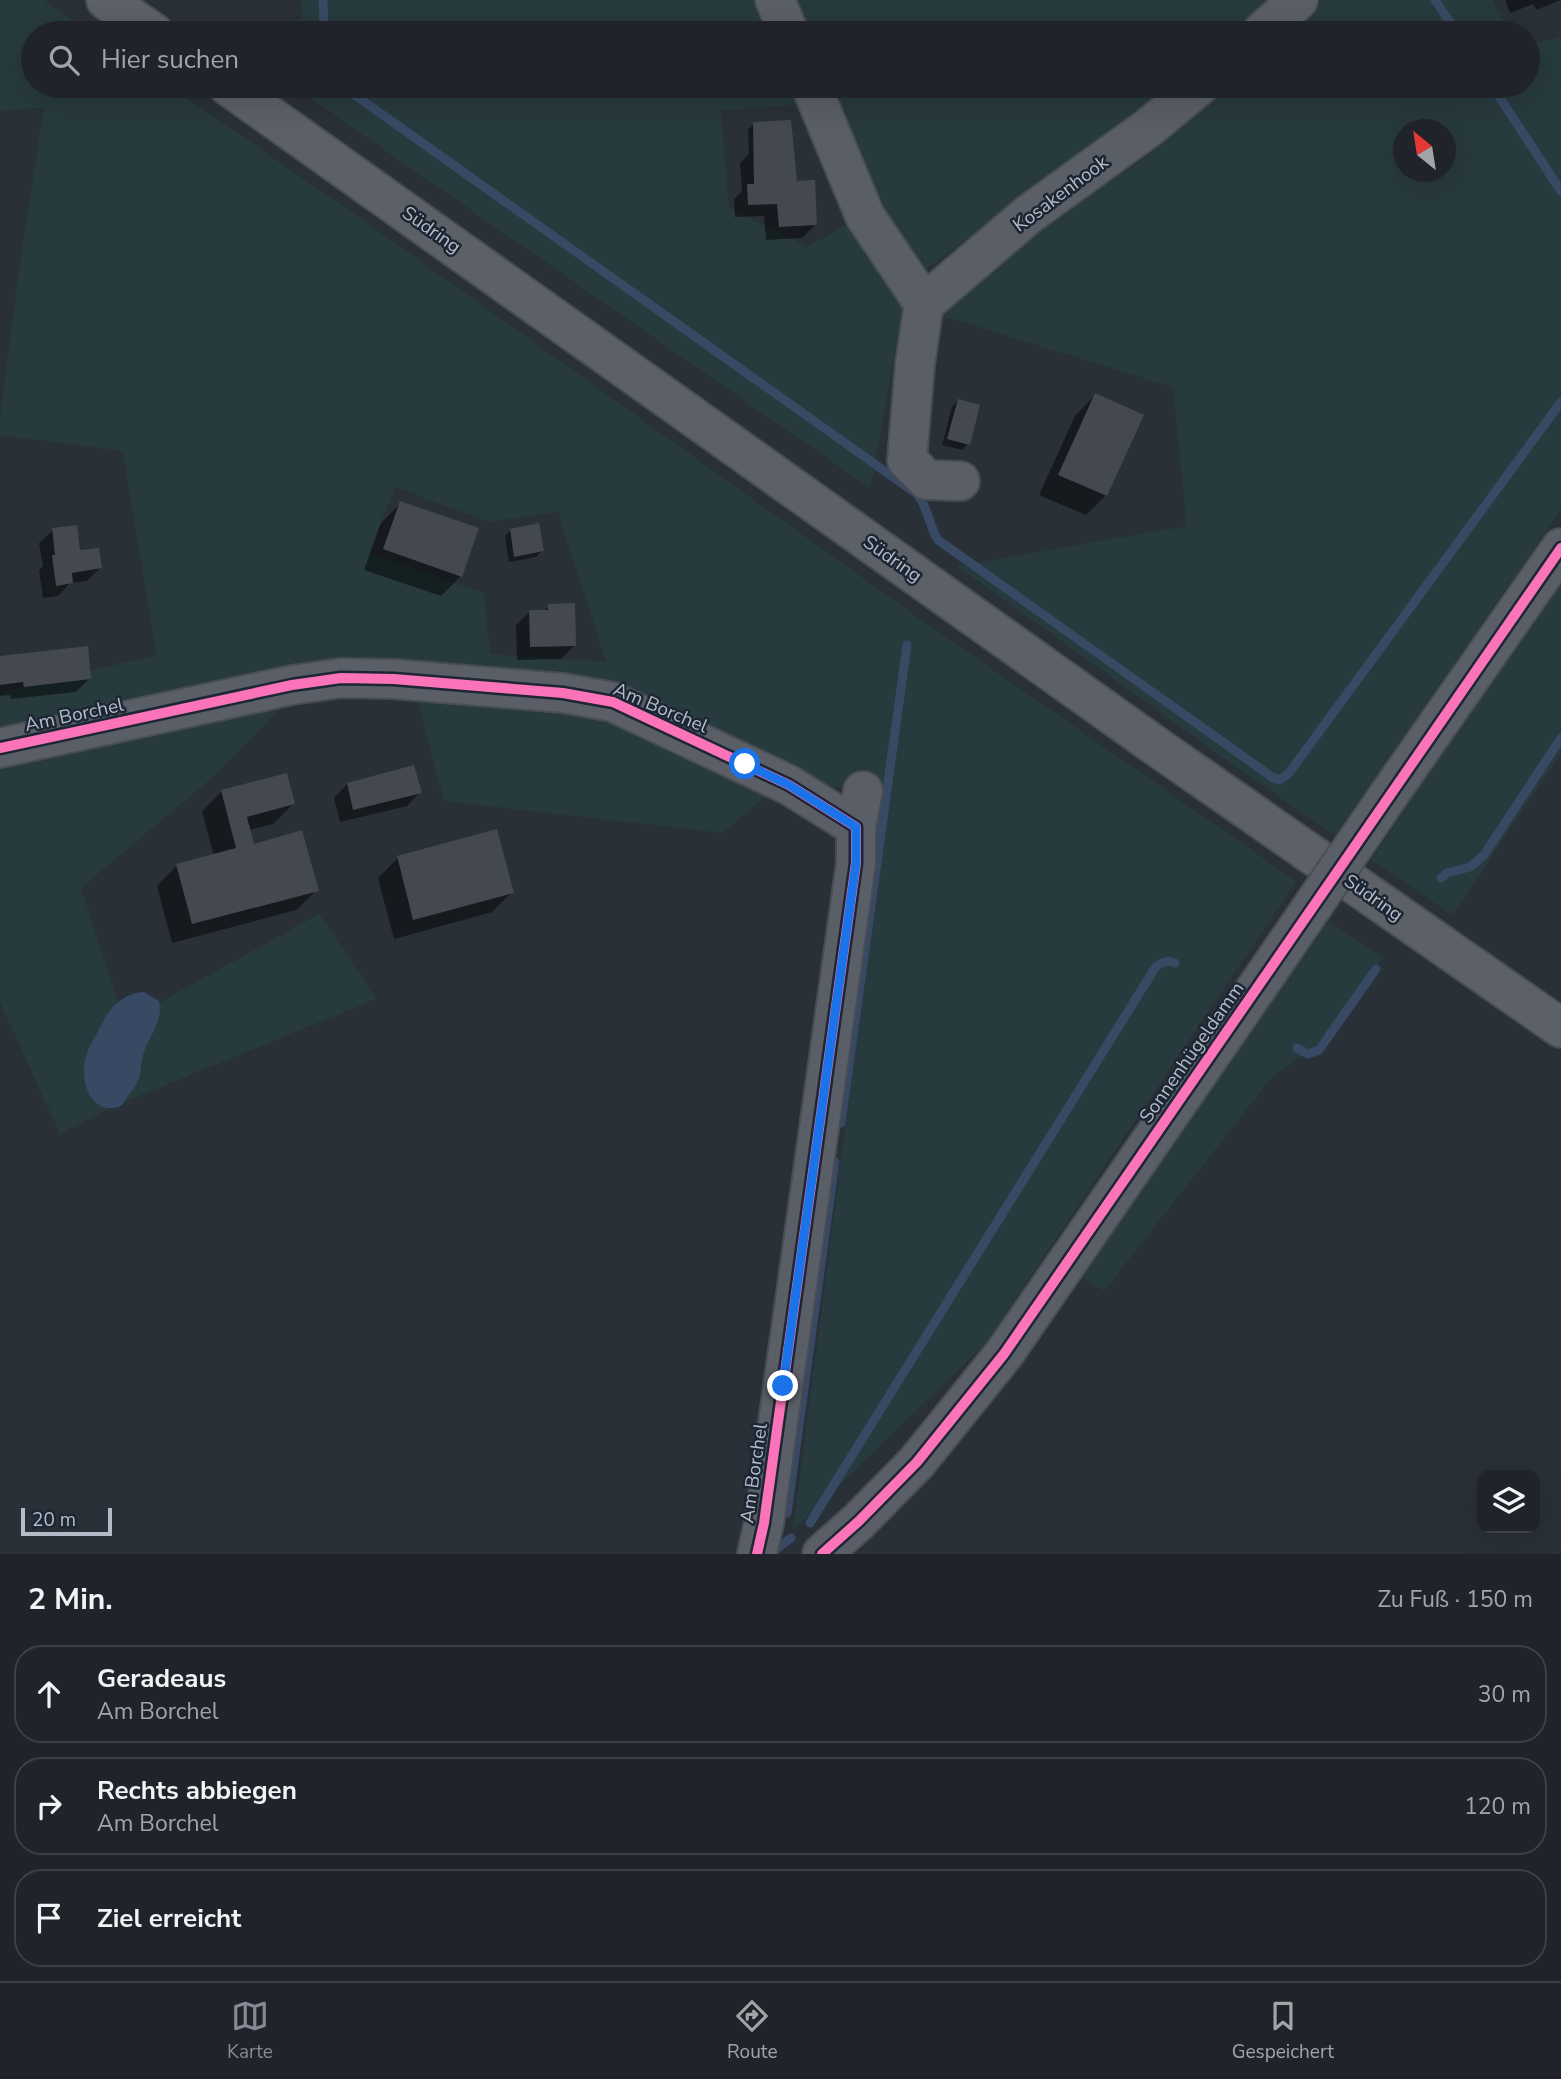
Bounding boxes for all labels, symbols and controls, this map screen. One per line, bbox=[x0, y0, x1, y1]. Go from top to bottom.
search box bbox=[21, 21, 1540, 98]
icon: search bbox=[45, 41, 83, 79]
text: Hier suchen bbox=[101, 42, 239, 77]
north arrow bbox=[1393, 119, 1456, 182]
street label: Kosakenhook bbox=[1008, 149, 1114, 238]
street label: Südring bbox=[397, 200, 466, 260]
street label: Südring bbox=[858, 529, 927, 589]
street label: Am Borchel bbox=[609, 676, 712, 740]
street label: Am Borchel bbox=[22, 692, 126, 738]
route start bbox=[729, 748, 760, 779]
street label: Südring bbox=[1339, 868, 1408, 928]
street label: Sonnenhügeldamm bbox=[1133, 977, 1250, 1128]
route end bbox=[767, 1370, 798, 1401]
street label: Am Borchel bbox=[734, 1421, 774, 1525]
map controls bbox=[1477, 1470, 1540, 1533]
button: layers bbox=[1477, 1470, 1540, 1533]
scale bar bbox=[21, 1505, 112, 1537]
text: 20 m bbox=[32, 1507, 76, 1533]
text: 2 Min. bbox=[28, 1579, 113, 1620]
text: Zu Fuß · 150 m bbox=[1377, 1584, 1533, 1615]
text: Geradeaus bbox=[97, 1661, 226, 1696]
icon: ahead bbox=[30, 1675, 68, 1713]
text: 30 m bbox=[1478, 1679, 1531, 1710]
text: Am Borchel bbox=[97, 1696, 219, 1727]
text: Rechts abbiegen bbox=[97, 1773, 297, 1808]
icon: right bbox=[30, 1787, 68, 1825]
text: 120 m bbox=[1464, 1791, 1531, 1822]
text: Am Borchel bbox=[97, 1808, 219, 1839]
icon: arrive bbox=[30, 1899, 68, 1937]
text: Ziel erreicht bbox=[97, 1901, 241, 1936]
tab: Karte bbox=[227, 1997, 273, 2065]
tab: Route bbox=[727, 1997, 778, 2065]
tab: Gespeichert bbox=[1232, 1997, 1334, 2065]

